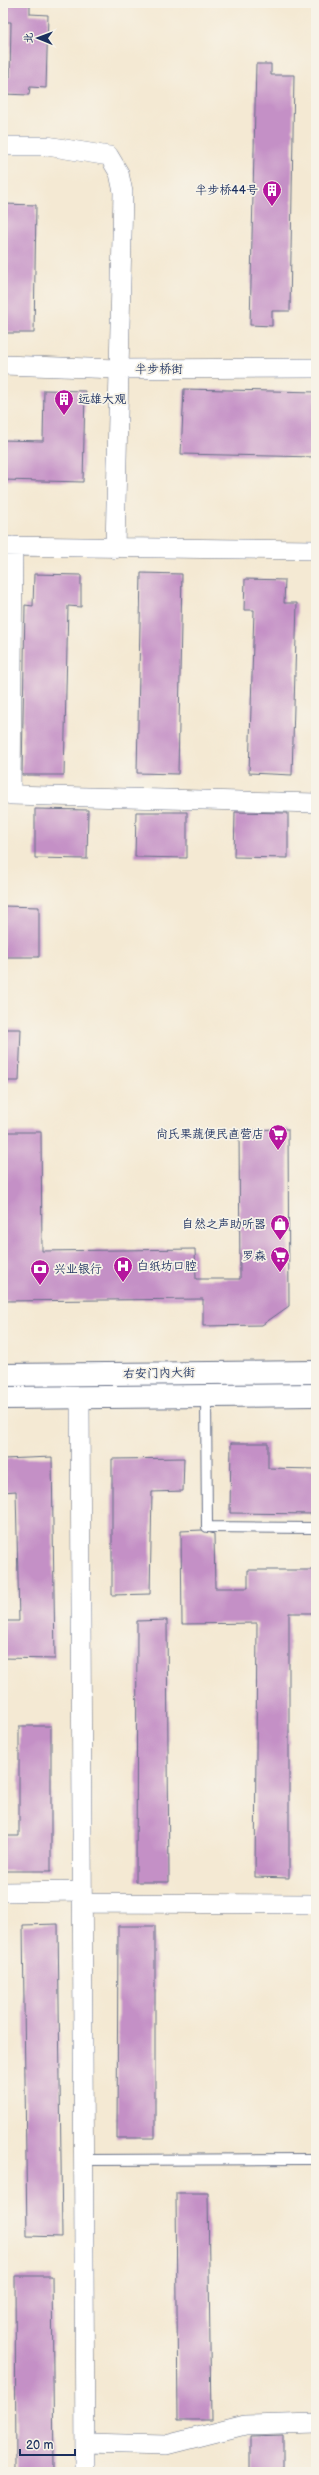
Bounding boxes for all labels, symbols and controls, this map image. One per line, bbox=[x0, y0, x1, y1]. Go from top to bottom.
north arrow bbox=[18, 18, 58, 58]
text: 北 bbox=[22, 32, 35, 43]
building icon: 半步桥44号 bbox=[261, 179, 283, 207]
place label: 半步桥44号 bbox=[195, 183, 258, 198]
street label: 半步桥街 bbox=[135, 362, 183, 377]
building icon: 远雄大观 bbox=[53, 388, 75, 416]
place label: 远雄大观 bbox=[78, 392, 126, 407]
supermarket icon: 尚氏果蔬便民直营店 bbox=[267, 1123, 289, 1151]
place label: 尚氏果蔬便民直营店 bbox=[156, 1127, 264, 1142]
shop icon: 自然之声助听器 bbox=[269, 1213, 291, 1241]
place label: 自然之声助听器 bbox=[182, 1217, 266, 1232]
supermarket icon: 罗森 bbox=[269, 1245, 291, 1273]
place label: 罗森 bbox=[242, 1249, 266, 1264]
hospital icon: 白纸坊口腔 bbox=[112, 1255, 134, 1283]
bank icon: 兴业银行 bbox=[29, 1258, 51, 1286]
place label: 白纸坊口腔 bbox=[137, 1259, 197, 1274]
place label: 兴业银行 bbox=[54, 1262, 102, 1277]
street label: 右安门内大街 bbox=[123, 1365, 195, 1382]
scale bar bbox=[20, 2431, 75, 2457]
text: 20 m bbox=[26, 2438, 53, 2453]

